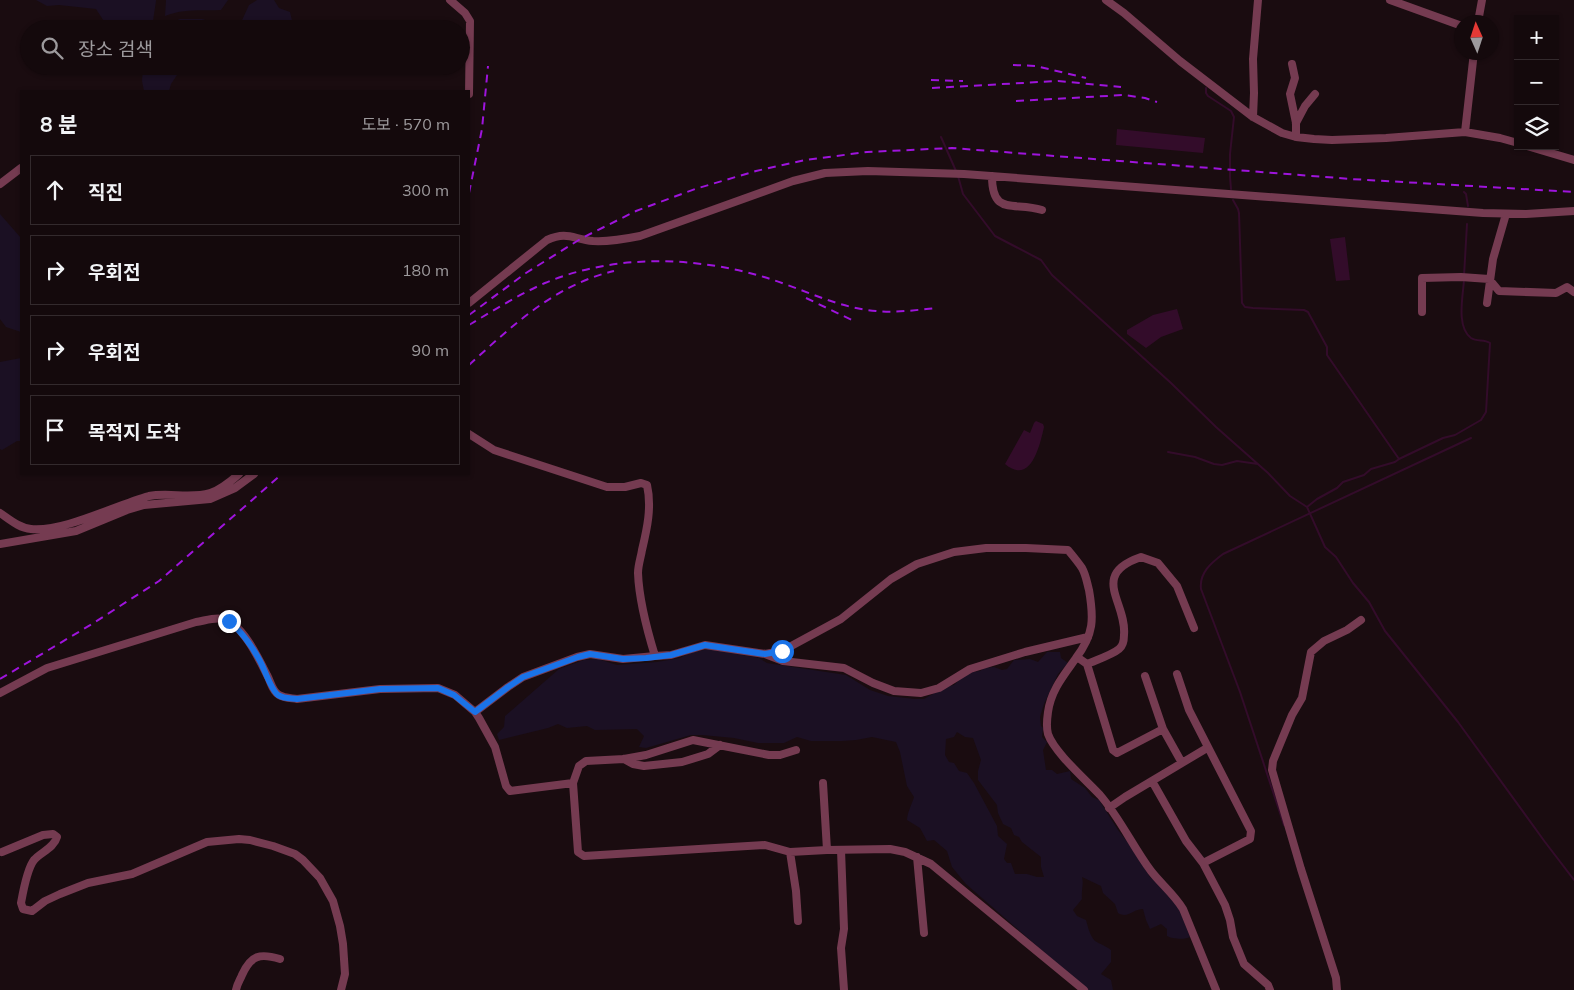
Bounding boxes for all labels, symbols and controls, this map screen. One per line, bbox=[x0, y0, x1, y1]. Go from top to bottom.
north arrow bbox=[1454, 15, 1499, 60]
map controls bbox=[1514, 15, 1559, 150]
button: + bbox=[1514, 15, 1559, 60]
search box bbox=[20, 20, 470, 75]
icon: search bbox=[38, 34, 66, 62]
text: 장소 검색 bbox=[78, 37, 153, 61]
button: − bbox=[1514, 60, 1559, 105]
button: layers bbox=[1514, 105, 1559, 150]
text: 8 분 bbox=[40, 111, 78, 137]
text: 도보 · 570 m bbox=[361, 114, 450, 134]
icon: ahead bbox=[41, 176, 69, 204]
text: 직진 bbox=[88, 180, 123, 204]
text: 300 m bbox=[402, 180, 449, 200]
icon: right bbox=[41, 256, 69, 284]
text: 우회전 bbox=[88, 260, 140, 284]
text: 180 m bbox=[402, 260, 449, 280]
icon: right bbox=[41, 336, 69, 364]
text: 우회전 bbox=[88, 340, 140, 364]
text: 90 m bbox=[412, 340, 449, 360]
icon: arrive bbox=[41, 416, 69, 444]
text: 목적지 도착 bbox=[88, 420, 181, 444]
route end bbox=[218, 610, 241, 633]
route start bbox=[771, 640, 794, 663]

